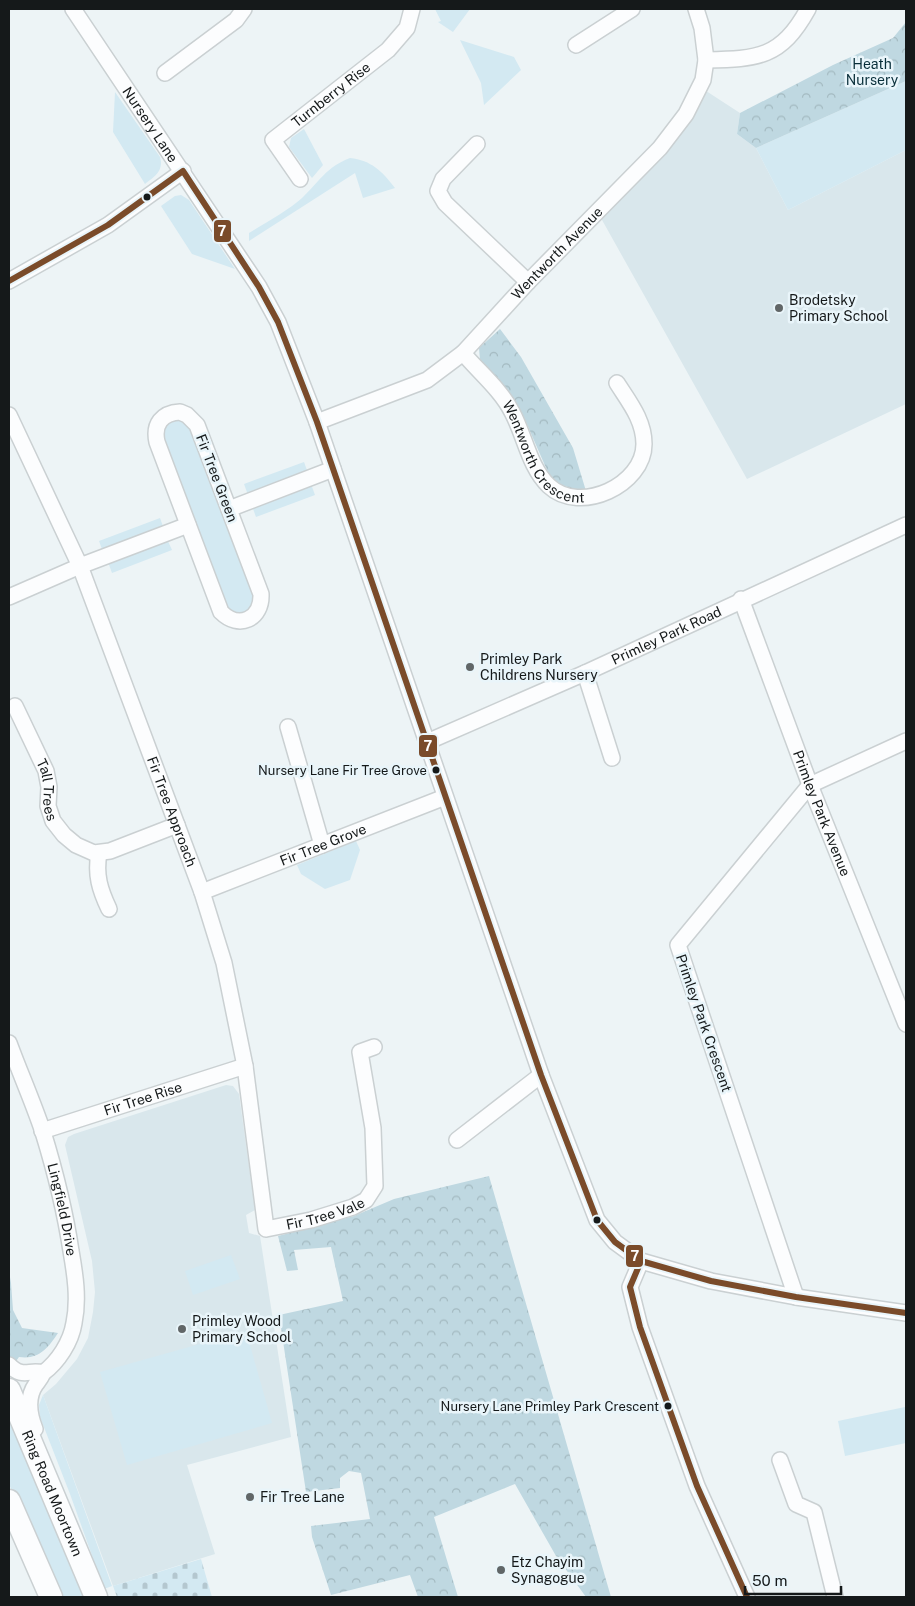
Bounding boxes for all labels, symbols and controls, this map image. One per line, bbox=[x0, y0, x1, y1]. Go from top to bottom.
park label: Heath Nursery bbox=[846, 56, 899, 88]
street label: Turnberry Rise bbox=[288, 59, 374, 130]
street label: Nursery Lane bbox=[119, 84, 181, 165]
unlabelled marker bbox=[142, 192, 152, 202]
street label: Wentworth Avenue bbox=[508, 203, 606, 303]
line badge: 7 bbox=[213, 219, 232, 243]
text: 7 bbox=[218, 223, 227, 239]
place label: Brodetsky Primary School bbox=[789, 292, 888, 324]
marker: Brodetsky Primary School bbox=[773, 302, 785, 314]
street label: Wentworth Crescent bbox=[499, 398, 585, 506]
street label: Fir Tree Green bbox=[193, 432, 241, 524]
street label: Primley Park Road bbox=[609, 603, 724, 668]
place label: Primley Park Childrens Nursery bbox=[480, 651, 598, 683]
marker: Primley Park Childrens Nursery bbox=[464, 661, 476, 673]
line badge: 7 bbox=[418, 734, 438, 758]
text: 7 bbox=[424, 738, 433, 754]
street label: Primley Park Avenue bbox=[790, 748, 854, 879]
street label: Fir Tree Approach bbox=[144, 754, 200, 869]
street label: Tall Trees bbox=[33, 756, 60, 823]
place label: Nursery Lane Fir Tree Grove bbox=[258, 763, 427, 778]
marker: Nursery Lane Fir Tree Grove bbox=[431, 765, 441, 775]
street label: Fir Tree Grove bbox=[278, 821, 369, 869]
street label: Primley Park Crescent bbox=[673, 952, 735, 1094]
street label: Fir Tree Rise bbox=[102, 1079, 184, 1119]
street label: Lingfield Drive bbox=[44, 1161, 80, 1257]
street label: Fir Tree Vale bbox=[285, 1194, 367, 1233]
unlabelled marker bbox=[592, 1215, 602, 1225]
line badge: 7 bbox=[625, 1244, 644, 1268]
text: 7 bbox=[631, 1248, 640, 1264]
place label: Primley Wood Primary School bbox=[192, 1313, 291, 1345]
marker: Primley Wood Primary School bbox=[176, 1323, 188, 1335]
place label: Nursery Lane Primley Park Crescent bbox=[441, 1399, 659, 1414]
marker: Nursery Lane Primley Park Crescent bbox=[663, 1401, 673, 1411]
street label: Ring Road Moortown bbox=[19, 1428, 86, 1559]
place label: Fir Tree Lane bbox=[260, 1489, 345, 1505]
marker: Fir Tree Lane bbox=[244, 1491, 256, 1503]
place label: Etz Chayim Synagogue bbox=[511, 1554, 585, 1586]
marker: Etz Chayim Synagogue bbox=[495, 1564, 507, 1576]
scale bar bbox=[745, 1564, 841, 1596]
text: 50 m bbox=[752, 1572, 787, 1589]

